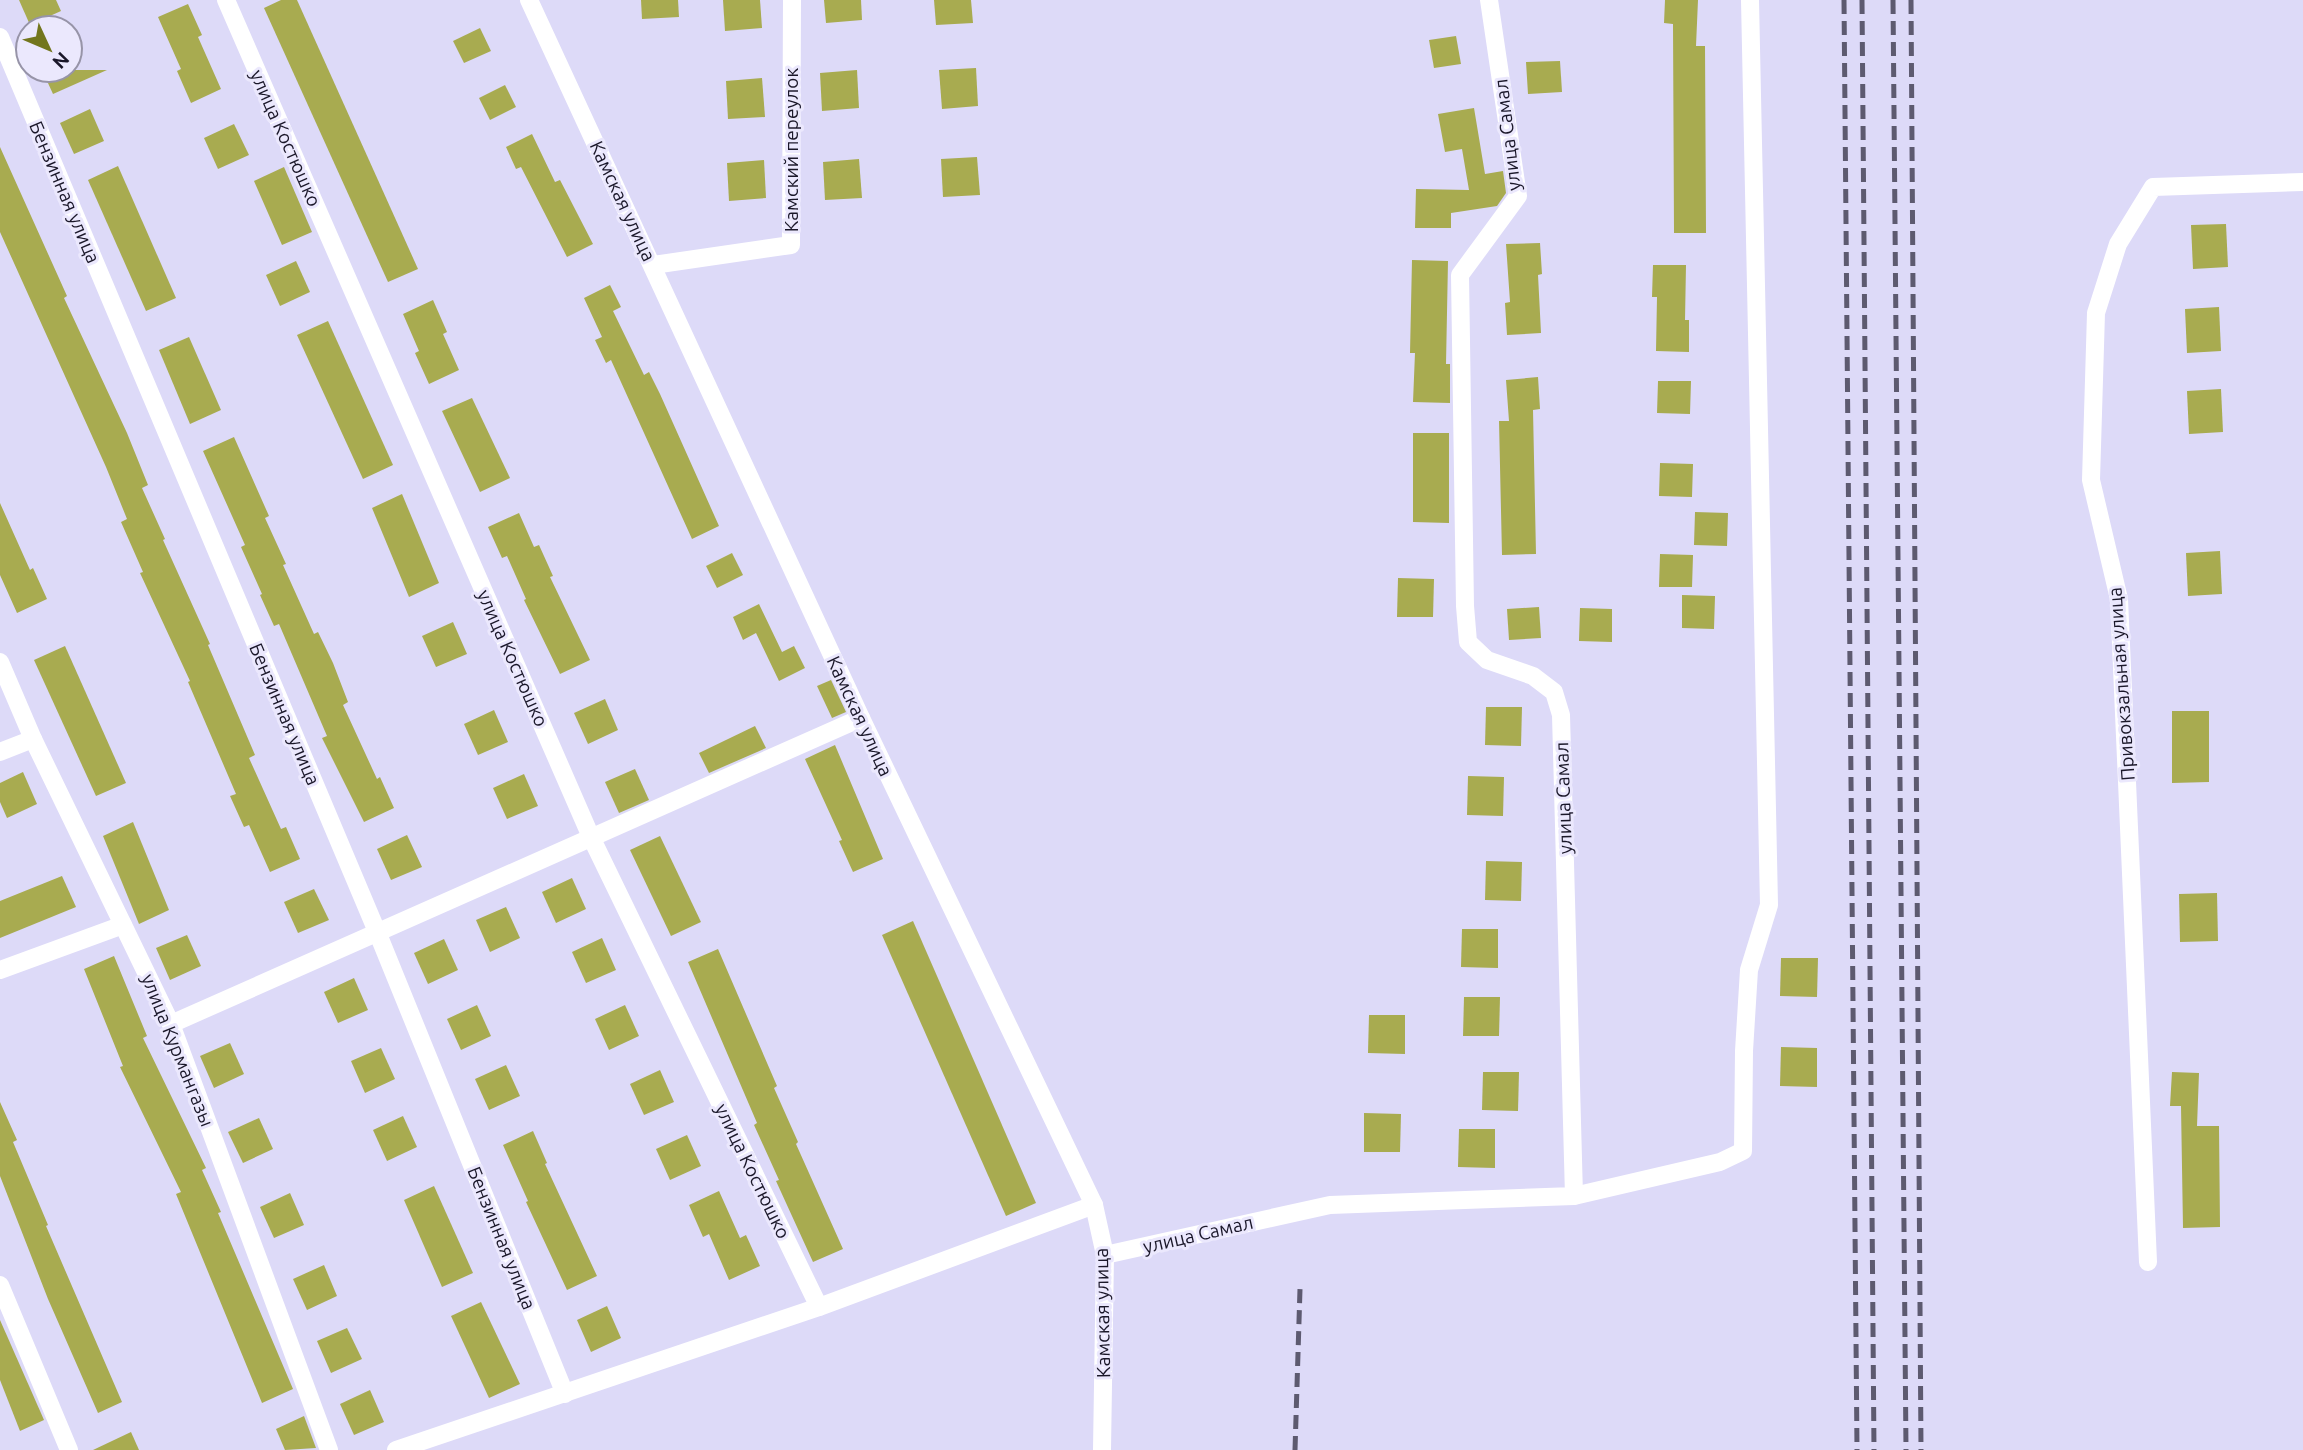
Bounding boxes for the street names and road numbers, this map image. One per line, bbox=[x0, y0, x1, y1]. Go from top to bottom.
street label: улица Костюшко bbox=[246, 66, 326, 210]
street label: Камский переулок bbox=[780, 68, 802, 232]
street label: улица Самал bbox=[1489, 78, 1525, 192]
street label: Бензинная улица bbox=[25, 118, 105, 266]
street label: Камская улица bbox=[586, 137, 660, 265]
street label: улица Костюшко bbox=[473, 586, 553, 730]
street label: Привокзальная улица bbox=[2103, 586, 2139, 782]
street label: Бензинная улица bbox=[245, 640, 325, 788]
street label: Камская улица bbox=[823, 652, 897, 780]
street label: улица Самал bbox=[1550, 741, 1576, 855]
street label: улица Курмангазы bbox=[137, 970, 219, 1130]
street label: улица Костюшко bbox=[711, 1100, 795, 1242]
street label: Бензинная улица bbox=[463, 1163, 541, 1313]
street label: улица Самал bbox=[1141, 1211, 1255, 1257]
street label: Камская улица bbox=[1090, 1248, 1114, 1378]

